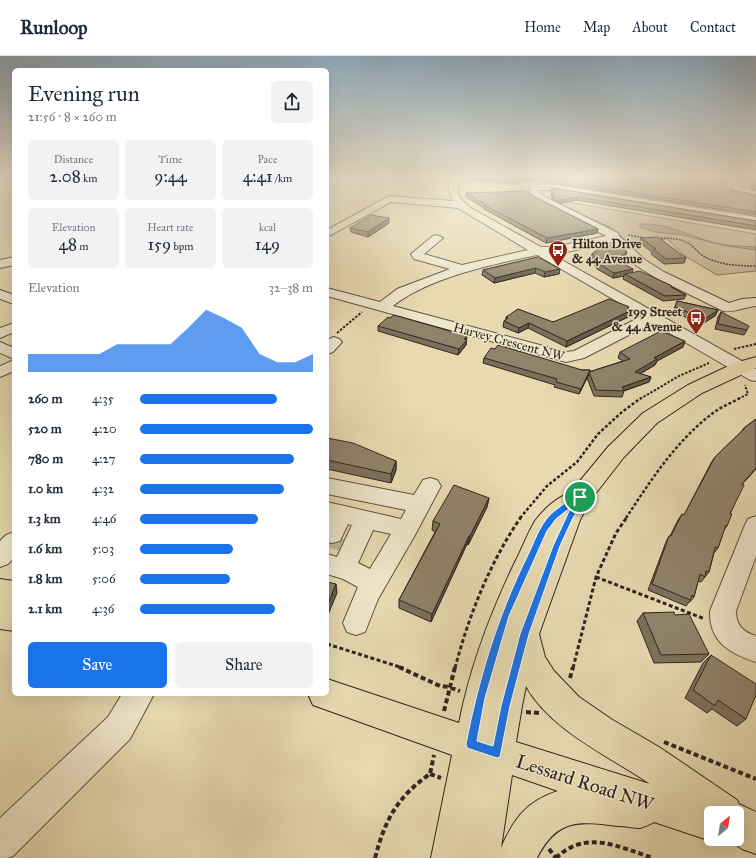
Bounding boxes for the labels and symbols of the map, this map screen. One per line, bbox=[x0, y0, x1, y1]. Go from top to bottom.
place label: Hilton Drive & 44 Avenue bbox=[572, 236, 643, 267]
bus stop icon: Hilton Drive & 44 Avenue bbox=[547, 239, 569, 267]
place label: 199 Street & 44 Avenue bbox=[612, 304, 683, 335]
bus stop icon: 199 Street & 44 Avenue bbox=[685, 307, 707, 335]
street label: Harvey Crescent NW bbox=[451, 319, 567, 365]
pin bbox=[563, 480, 597, 514]
street label: Lessard Road NW bbox=[513, 749, 657, 816]
north arrow bbox=[704, 806, 744, 846]

